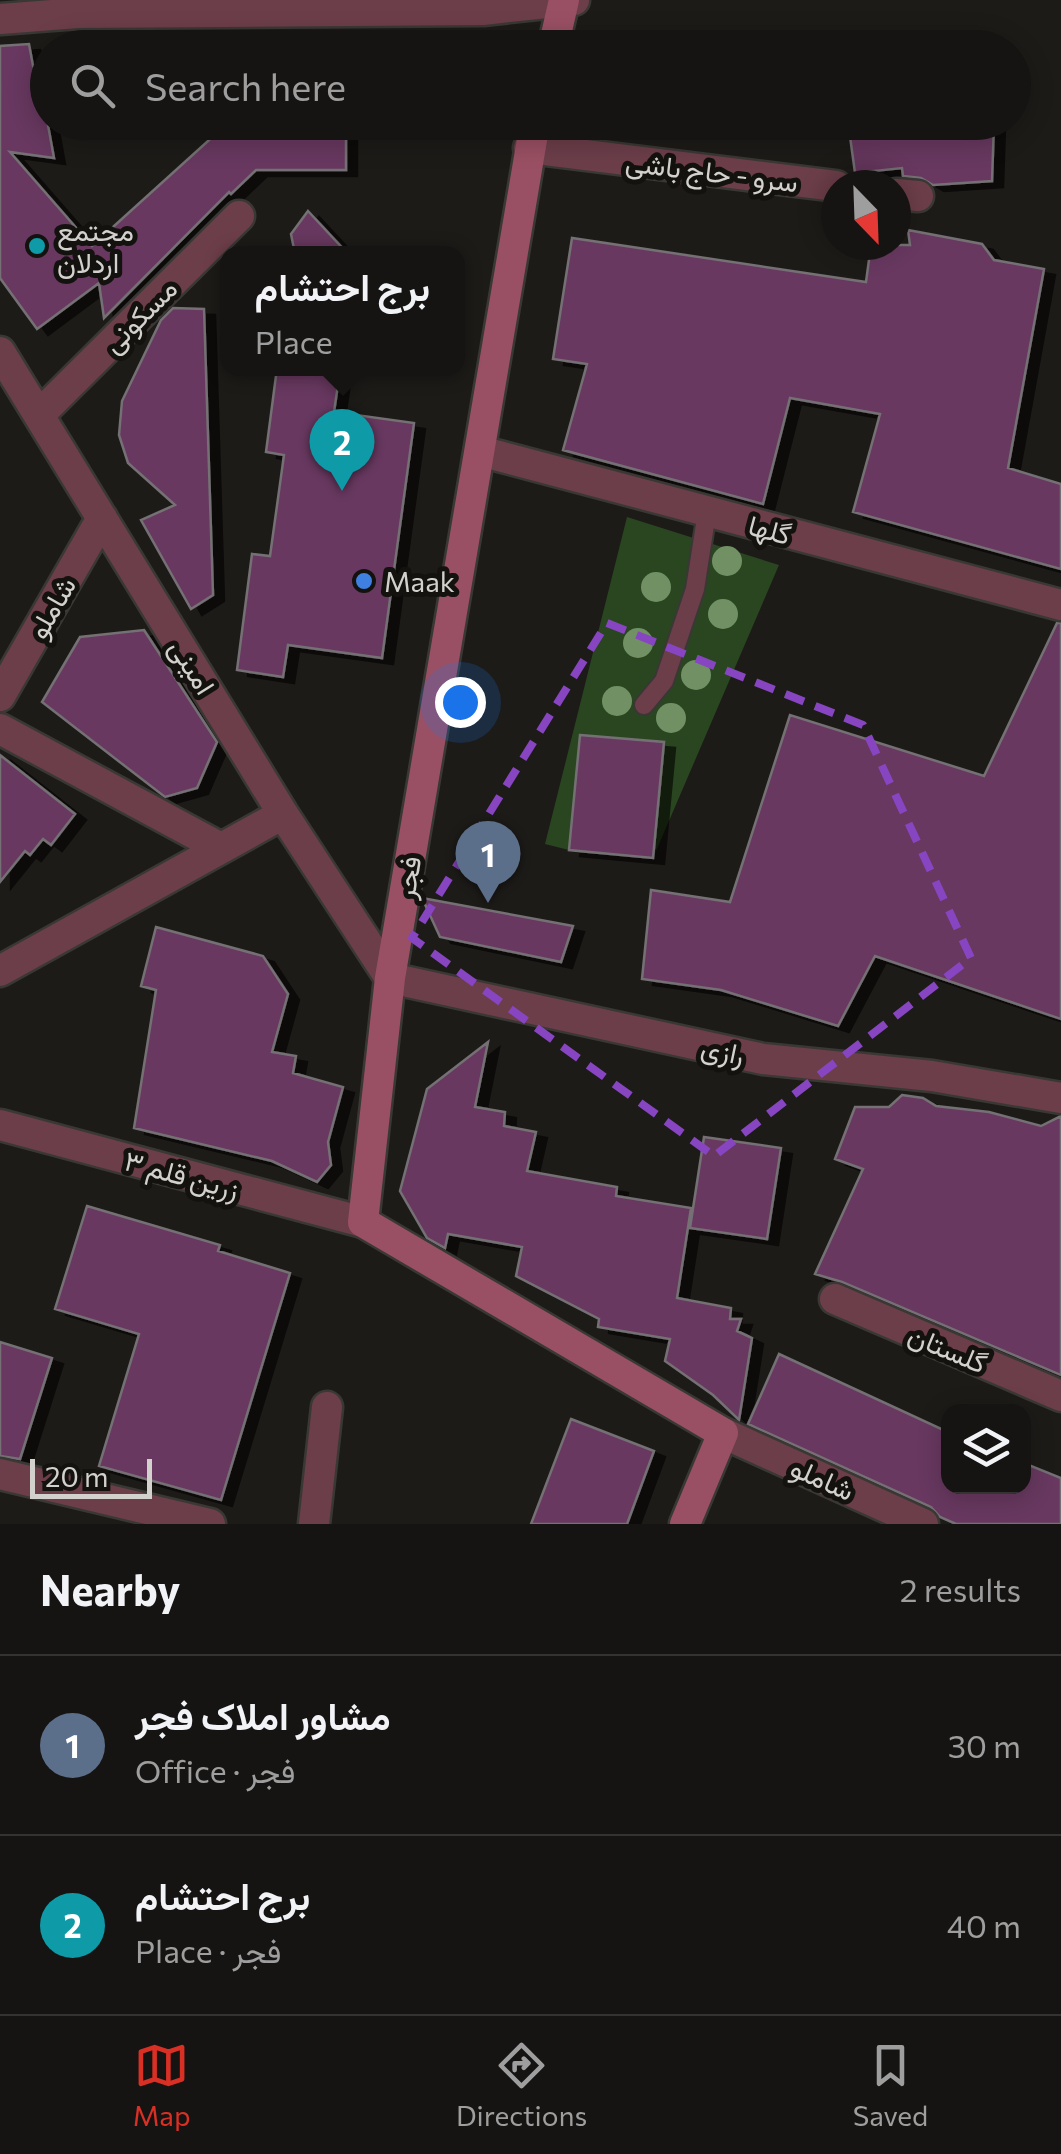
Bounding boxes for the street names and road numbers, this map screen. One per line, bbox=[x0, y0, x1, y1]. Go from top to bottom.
street label: سرو - حاج باشی bbox=[623, 144, 800, 201]
street label: مسکونی bbox=[95, 271, 185, 361]
street label: گلها bbox=[745, 507, 795, 553]
street label: شاملو bbox=[20, 570, 84, 645]
street label: امینی bbox=[162, 632, 223, 701]
street label: فجر bbox=[386, 853, 429, 902]
street label: رازی bbox=[698, 1029, 748, 1073]
street label: زرین قلم ۳ bbox=[120, 1142, 243, 1208]
street label: گلستان bbox=[904, 1316, 992, 1380]
street label: شاملو bbox=[785, 1449, 860, 1509]

